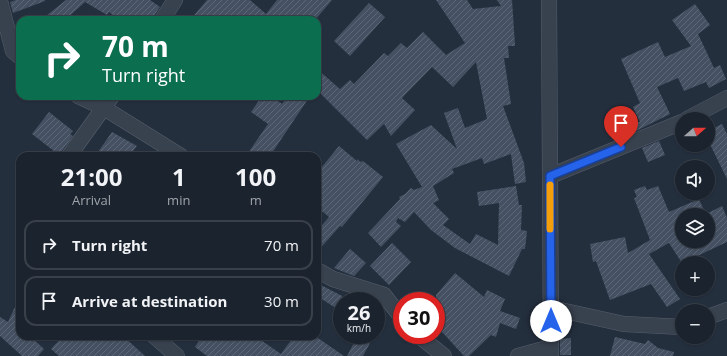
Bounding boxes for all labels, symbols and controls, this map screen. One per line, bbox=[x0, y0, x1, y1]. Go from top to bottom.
text: 70 m bbox=[102, 27, 169, 65]
icon: right bbox=[36, 32, 88, 84]
text: Turn right bbox=[102, 63, 185, 87]
pin bbox=[604, 106, 638, 147]
icon: arrive bbox=[610, 112, 632, 134]
north arrow bbox=[675, 112, 715, 152]
map controls bbox=[675, 112, 715, 344]
text: 21:00 bbox=[61, 160, 122, 193]
text: 1 bbox=[172, 160, 186, 193]
text: 100 bbox=[235, 160, 276, 193]
button: sound bbox=[675, 160, 715, 200]
text: Arrival bbox=[72, 191, 111, 209]
text: min bbox=[167, 191, 190, 209]
text: m bbox=[250, 191, 262, 209]
button: layers bbox=[675, 208, 715, 248]
icon: right bbox=[38, 234, 60, 256]
text: Turn right bbox=[72, 235, 147, 255]
text: 70 m bbox=[264, 235, 299, 255]
button: + bbox=[675, 256, 715, 296]
icon: arrive bbox=[38, 290, 60, 312]
text: Arrive at destination bbox=[72, 291, 227, 311]
text: 30 m bbox=[264, 291, 299, 311]
speed limit sign: 30 bbox=[393, 292, 445, 344]
text: 26 bbox=[348, 299, 370, 326]
position arrow bbox=[530, 300, 572, 342]
button: − bbox=[675, 304, 715, 344]
text: km/h bbox=[347, 321, 371, 335]

